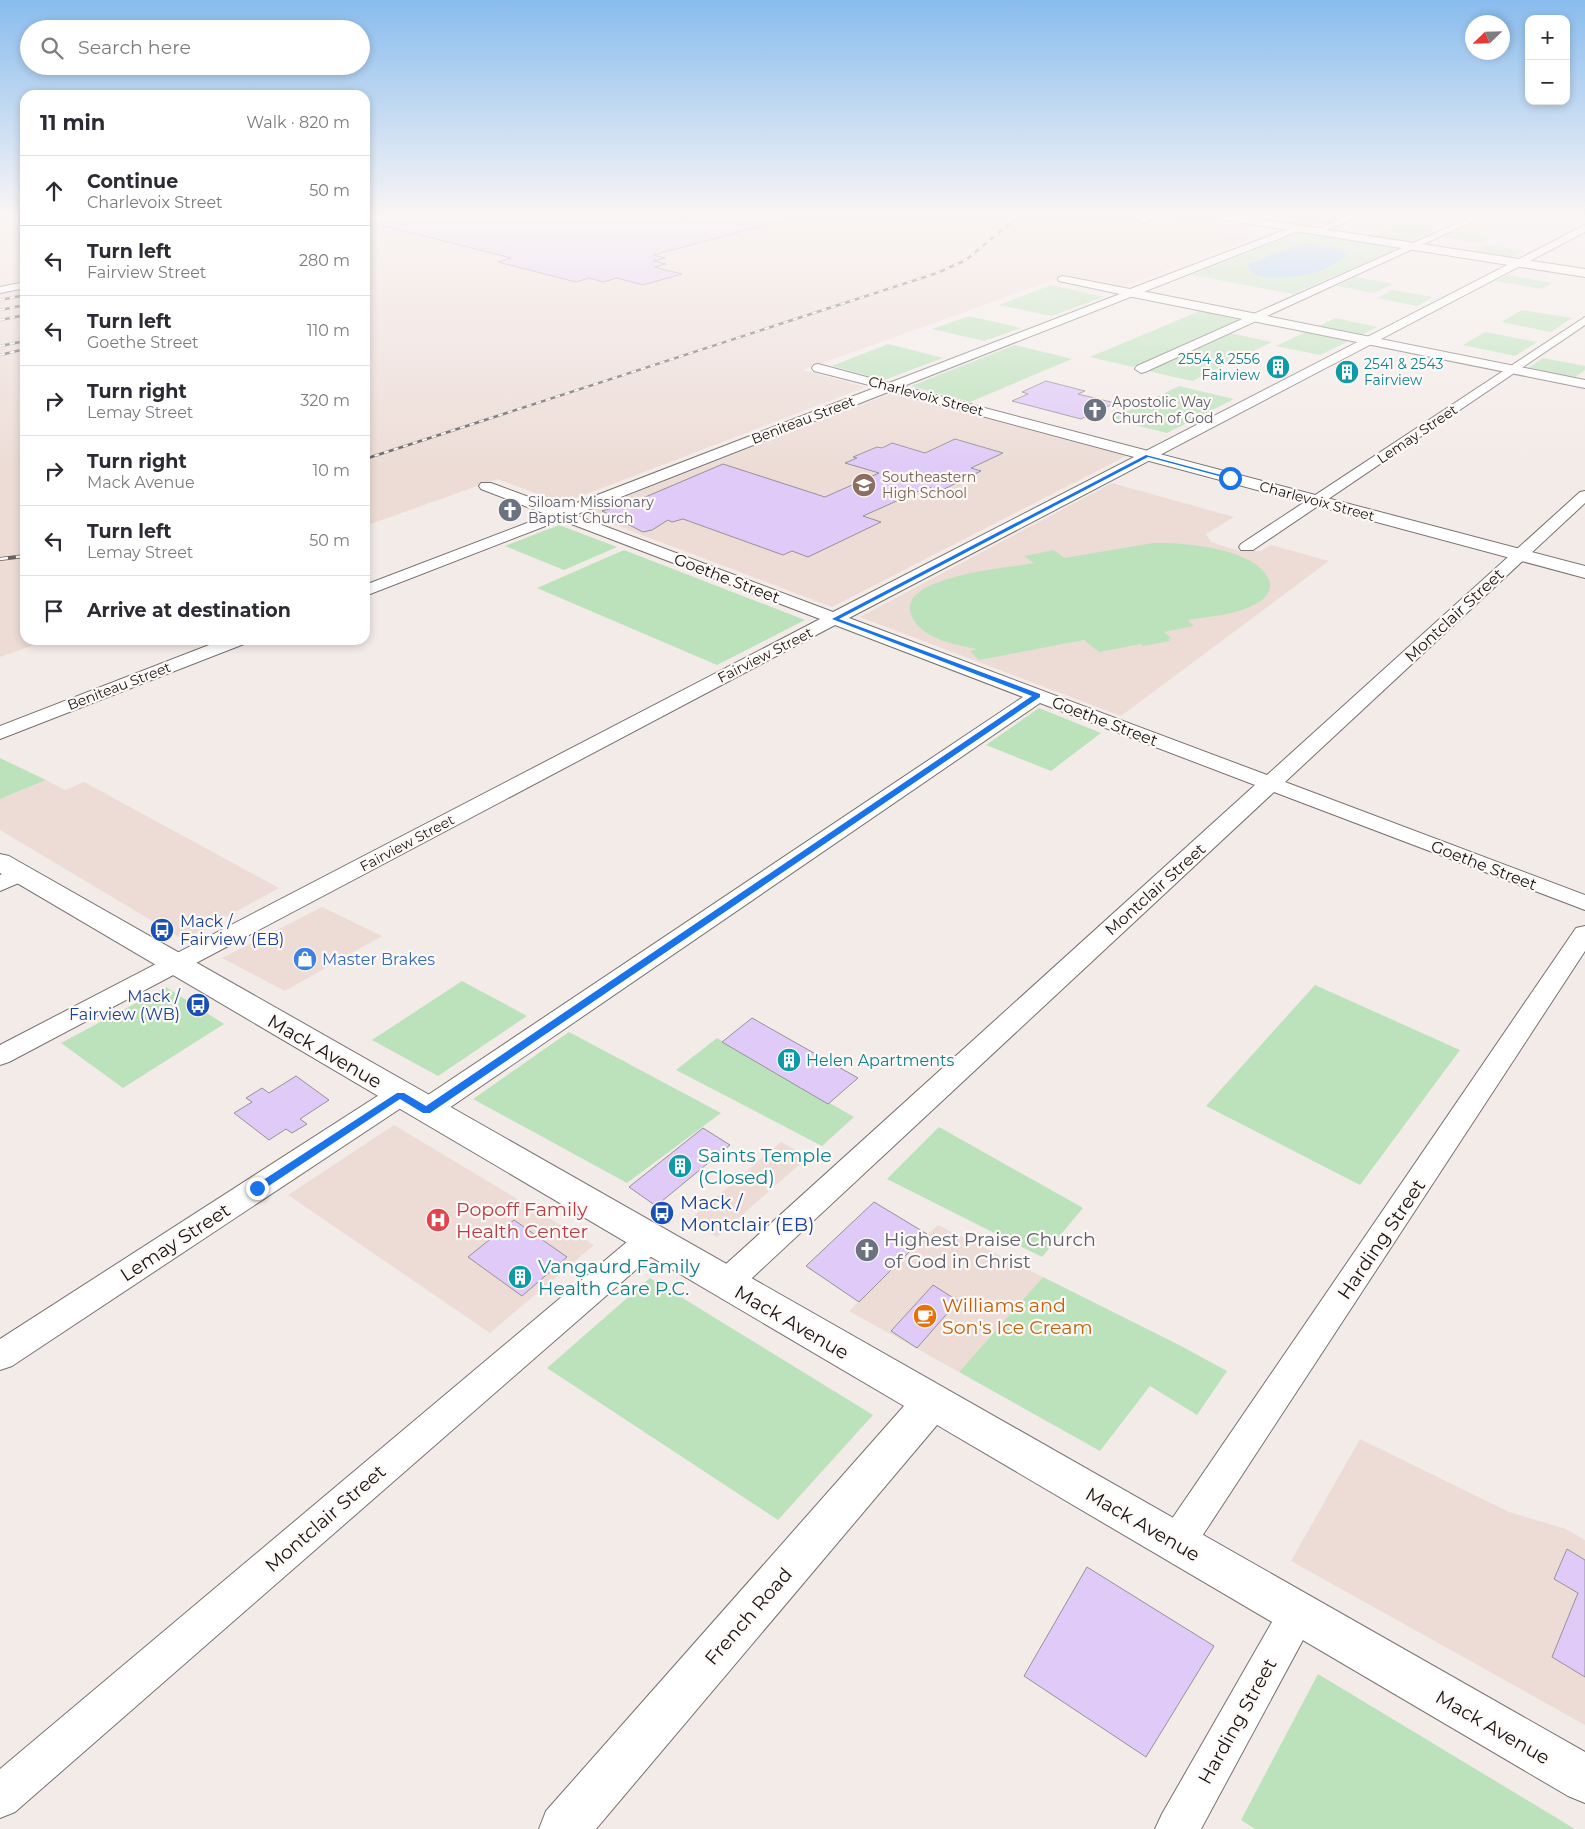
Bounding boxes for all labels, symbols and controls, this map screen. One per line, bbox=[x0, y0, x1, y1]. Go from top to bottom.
north arrow bbox=[1465, 15, 1510, 60]
map controls bbox=[1525, 15, 1570, 105]
button: + bbox=[1525, 15, 1570, 60]
search box bbox=[20, 20, 370, 75]
icon: search bbox=[38, 34, 66, 62]
text: Search here bbox=[78, 36, 191, 59]
button: − bbox=[1525, 60, 1570, 105]
text: 11 min bbox=[40, 110, 105, 135]
text: Walk · 820 m bbox=[246, 113, 350, 132]
text: Continue bbox=[87, 170, 178, 193]
icon: ahead bbox=[40, 177, 68, 205]
text: 50 m bbox=[309, 181, 350, 200]
text: Charlevoix Street bbox=[87, 193, 223, 212]
text: Turn left bbox=[87, 240, 172, 263]
icon: left bbox=[40, 247, 68, 275]
text: 280 m bbox=[299, 251, 350, 270]
text: Fairview Street bbox=[87, 263, 206, 282]
text: Turn left bbox=[87, 310, 172, 333]
icon: left bbox=[40, 317, 68, 345]
text: 110 m bbox=[307, 321, 350, 340]
text: Goethe Street bbox=[87, 333, 199, 352]
place label: 2554 & 2556 Fairview bbox=[1178, 350, 1261, 384]
building icon: 2554 & 2556 Fairview bbox=[1265, 354, 1291, 380]
place label: 2541 & 2543 Fairview bbox=[1364, 355, 1443, 389]
building icon: 2541 & 2543 Fairview bbox=[1334, 359, 1360, 385]
street label: Charlevoix Street bbox=[866, 372, 986, 420]
text: Turn right bbox=[87, 380, 187, 403]
icon: right bbox=[40, 387, 68, 415]
text: 320 m bbox=[300, 391, 350, 410]
street label: Beniteau Street bbox=[749, 392, 858, 448]
place label: Apostolic Way Church of God bbox=[1112, 393, 1213, 427]
church icon: Apostolic Way Church of God bbox=[1082, 397, 1108, 423]
street label: Lemay Street bbox=[1373, 400, 1461, 467]
text: Lemay Street bbox=[87, 403, 193, 422]
text: Turn right bbox=[87, 450, 187, 473]
icon: right bbox=[40, 457, 68, 485]
text: 10 m bbox=[312, 461, 350, 480]
route start bbox=[1219, 467, 1242, 490]
place label: Southeastern High School bbox=[882, 468, 976, 502]
school or university icon: Southeastern High School bbox=[851, 472, 877, 498]
text: Mack Avenue bbox=[87, 473, 195, 492]
street label: Charlevoix Street bbox=[1257, 477, 1377, 525]
place label: Siloam Missionary Baptist Church bbox=[528, 493, 654, 527]
church icon: Siloam Missionary Baptist Church bbox=[497, 497, 523, 523]
text: Turn left bbox=[87, 520, 172, 543]
icon: left bbox=[40, 527, 68, 555]
text: 50 m bbox=[309, 531, 350, 550]
text: Lemay Street bbox=[87, 543, 193, 562]
street label: Goethe Street bbox=[671, 550, 783, 608]
street label: Montclair Street bbox=[1401, 564, 1508, 666]
icon: arrive bbox=[40, 597, 68, 625]
text: Arrive at destination bbox=[87, 599, 291, 622]
street label: Fairview Street bbox=[714, 623, 816, 687]
street label: Beniteau Street bbox=[65, 658, 174, 714]
street label: Goethe Street bbox=[1049, 693, 1161, 751]
street label: Fairview Street bbox=[357, 810, 458, 875]
street label: Goethe Street bbox=[1428, 837, 1540, 895]
street label: Montclair Street bbox=[1101, 839, 1210, 939]
place label: Mack / Fairview (EB) bbox=[180, 912, 284, 949]
bus stop icon: Mack / Fairview (EB) bbox=[149, 917, 175, 943]
shop icon: Master Brakes bbox=[292, 946, 318, 972]
place label: Master Brakes bbox=[322, 950, 435, 969]
place label: Mack / Fairview (WB) bbox=[69, 987, 181, 1024]
bus stop icon: Mack / Fairview (WB) bbox=[185, 992, 211, 1018]
street label: Mack Avenue bbox=[264, 1009, 386, 1093]
building icon: Helen Apartments bbox=[776, 1047, 802, 1073]
place label: Helen Apartments bbox=[806, 1051, 954, 1070]
place label: Saints Temple (Closed) bbox=[698, 1144, 832, 1189]
building icon: Saints Temple (Closed) bbox=[667, 1153, 693, 1179]
street label: Harding Street bbox=[1333, 1174, 1430, 1304]
route end bbox=[246, 1177, 269, 1200]
place label: Mack / Montclair (EB) bbox=[680, 1191, 814, 1236]
street label: Lemay Street bbox=[116, 1198, 235, 1286]
place label: Popoff Family Health Center bbox=[456, 1198, 588, 1243]
bus stop icon: Mack / Montclair (EB) bbox=[649, 1200, 675, 1226]
hospital icon: Popoff Family Health Center bbox=[425, 1207, 451, 1233]
place label: Highest Praise Church of God in Christ bbox=[884, 1228, 1096, 1273]
church icon: Highest Praise Church of God in Christ bbox=[854, 1237, 880, 1263]
place label: Vangaurd Family Health Care P.C. bbox=[538, 1255, 701, 1300]
building icon: Vangaurd Family Health Care P.C. bbox=[507, 1264, 533, 1290]
street label: Mack Avenue bbox=[731, 1280, 853, 1364]
place label: Williams and Son's Ice Cream bbox=[942, 1294, 1093, 1339]
cafe icon: Williams and Son's Ice Cream bbox=[912, 1303, 938, 1329]
street label: Montclair Street bbox=[260, 1460, 391, 1577]
street label: Mack Avenue bbox=[1082, 1482, 1204, 1566]
street label: French Road bbox=[700, 1563, 797, 1670]
street label: Harding Street bbox=[1193, 1654, 1282, 1788]
street label: Mack Avenue bbox=[1432, 1685, 1554, 1769]

